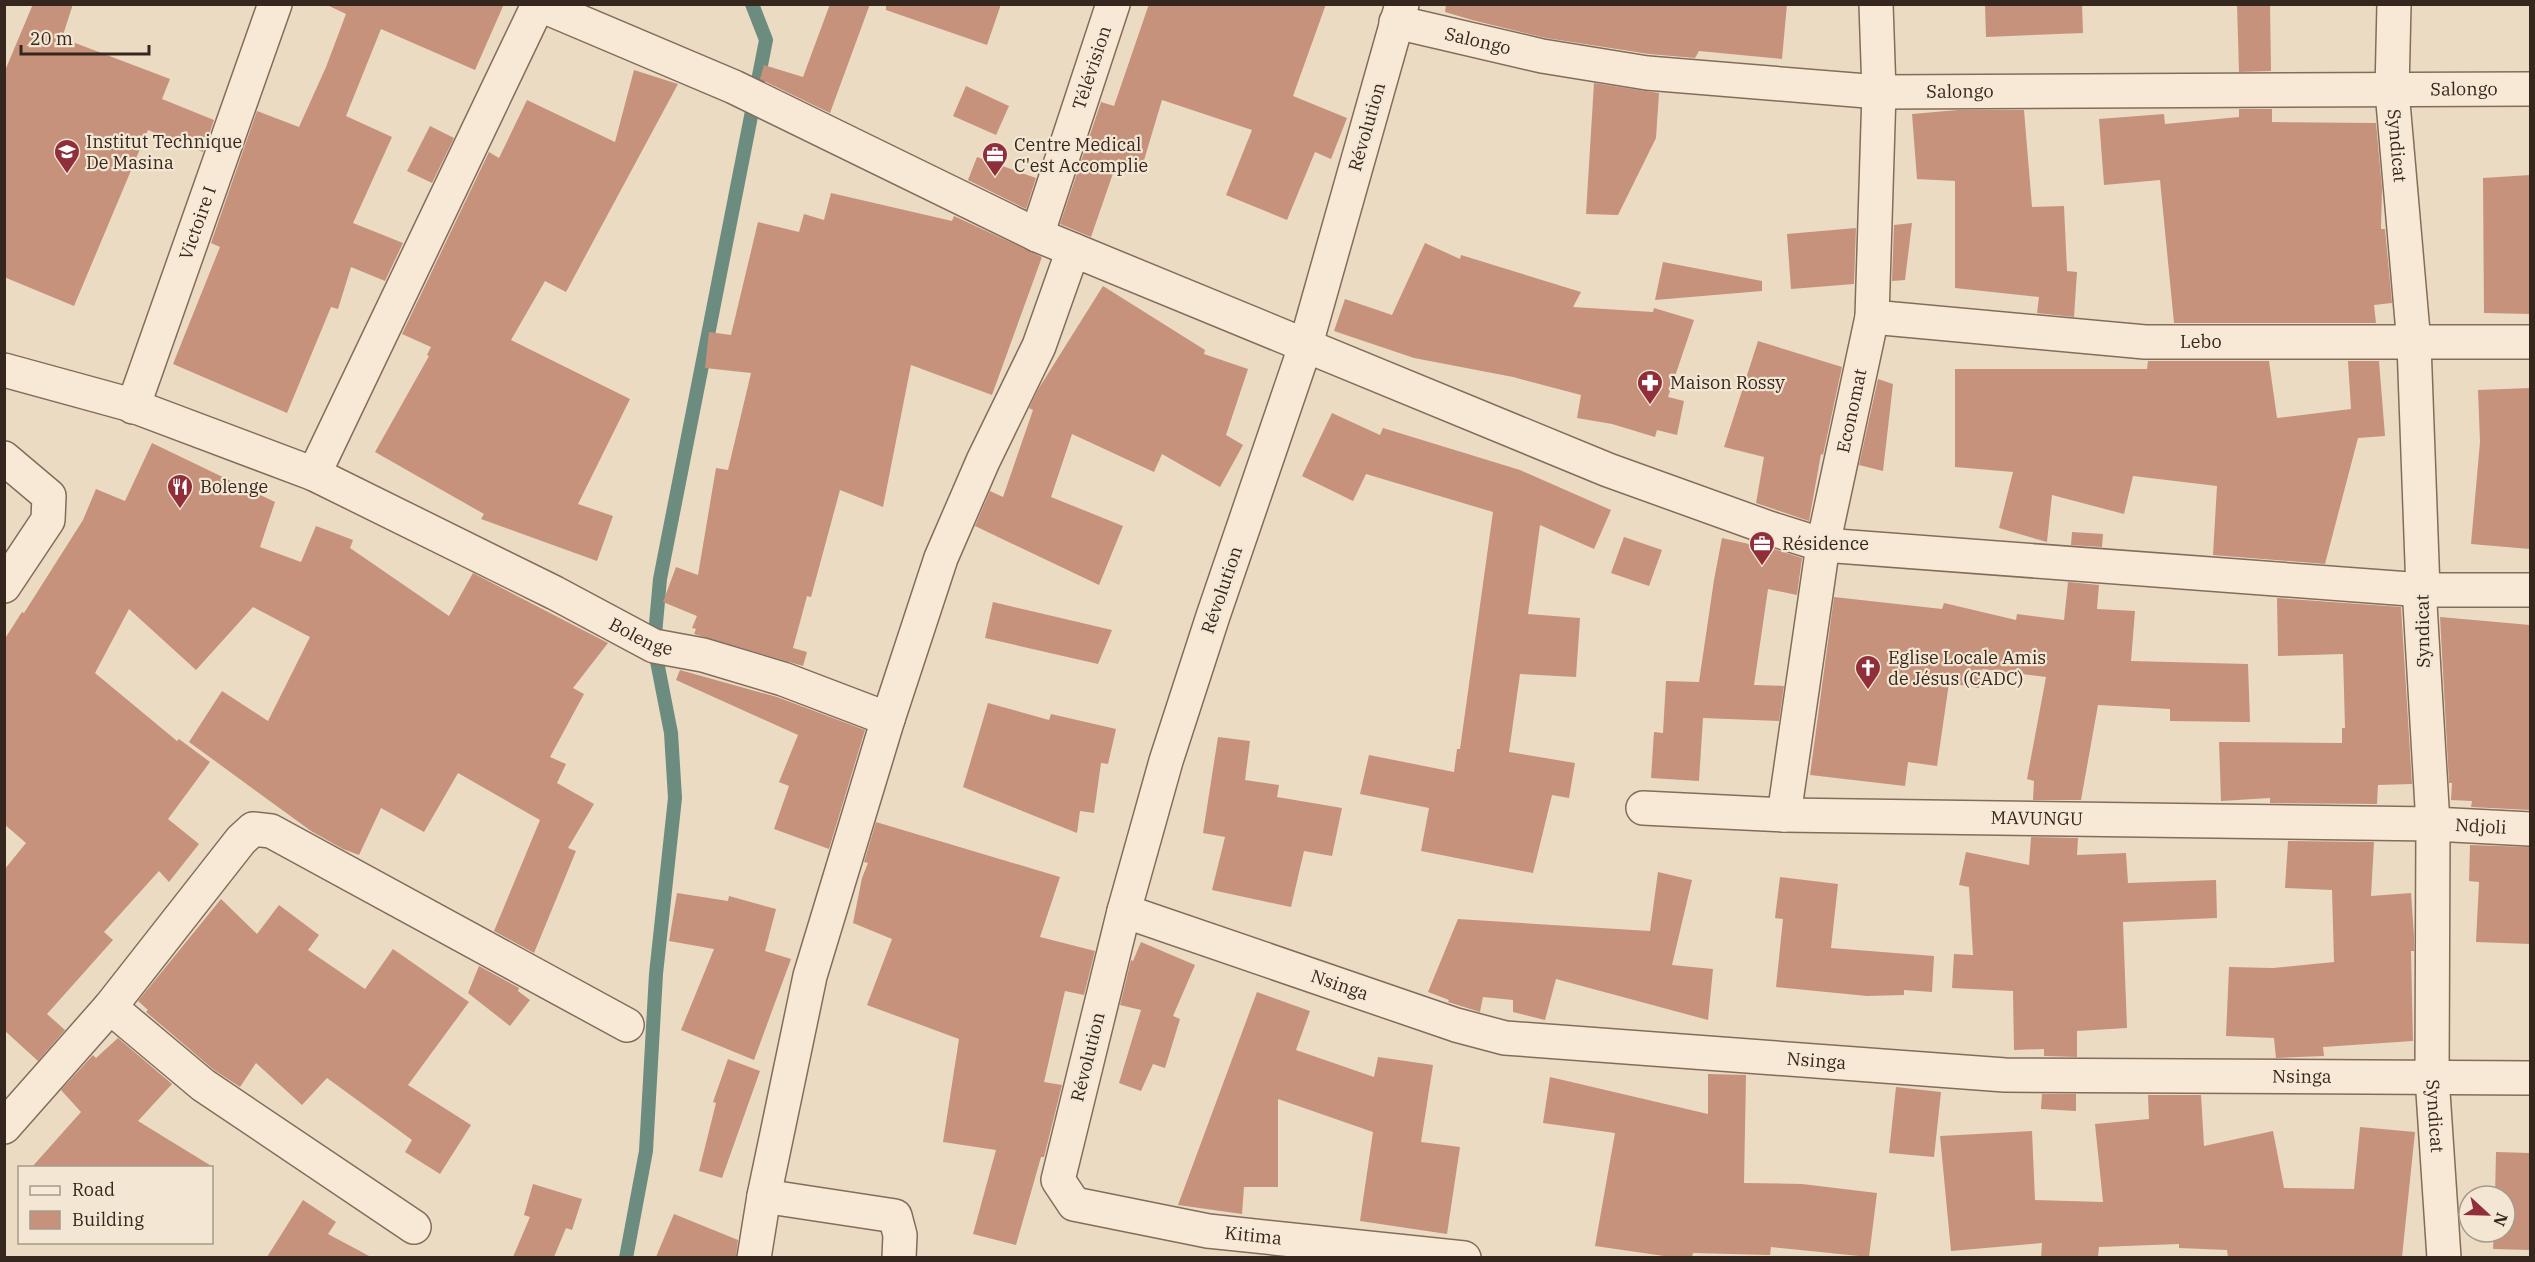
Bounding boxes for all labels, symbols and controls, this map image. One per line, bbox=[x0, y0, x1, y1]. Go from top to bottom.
scale bar bbox=[21, 18, 148, 56]
street label: Salongo bbox=[1443, 22, 1513, 59]
street label: Télévision bbox=[1067, 23, 1116, 113]
text: 20 m bbox=[30, 27, 73, 50]
street label: Salongo bbox=[2430, 77, 2498, 100]
street label: Salongo bbox=[1926, 79, 1994, 103]
street label: Révolution bbox=[1343, 80, 1390, 174]
street label: Syndicat bbox=[2383, 108, 2412, 183]
place label: Institut Technique De Masina bbox=[86, 130, 242, 174]
place label: Centre Medical C'est Accomplie bbox=[1014, 133, 1148, 177]
school or university icon: Institut Technique De Masina bbox=[52, 137, 82, 175]
office icon: Centre Medical C'est Accomplie bbox=[980, 140, 1010, 178]
street label: Victoire I bbox=[174, 183, 221, 263]
street label: Lebo bbox=[2180, 330, 2222, 353]
street label: Economat bbox=[1831, 367, 1872, 455]
pharmacy icon: Maison Rossy bbox=[1635, 368, 1665, 406]
place label: Maison Rossy bbox=[1670, 371, 1785, 394]
restaurant icon: Bolenge bbox=[165, 472, 195, 510]
place label: Bolenge bbox=[200, 475, 268, 498]
office icon: Résidence bbox=[1747, 529, 1777, 567]
place label: Résidence bbox=[1782, 532, 1869, 555]
street label: Révolution bbox=[1196, 543, 1247, 637]
street label: Syndicat bbox=[2410, 594, 2435, 668]
street label: Bolenge bbox=[605, 612, 675, 660]
place label: Eglise Locale Amis de Jésus (CADC) bbox=[1888, 646, 2046, 690]
church icon: Eglise Locale Amis de Jésus (CADC) bbox=[1853, 653, 1883, 691]
street label: MAVUNGU bbox=[1990, 806, 2083, 830]
street label: Ndjoli bbox=[2454, 813, 2507, 839]
street label: Nsinga bbox=[1308, 964, 1372, 1005]
street label: Révolution bbox=[1065, 1010, 1110, 1104]
street label: Nsinga bbox=[1786, 1047, 1847, 1074]
street label: Nsinga bbox=[2272, 1065, 2332, 1088]
street label: Syndicat bbox=[2421, 1079, 2449, 1154]
legend bbox=[18, 1166, 213, 1244]
text: Road bbox=[72, 1178, 115, 1201]
north arrow bbox=[2457, 1184, 2517, 1244]
text: Building bbox=[72, 1208, 144, 1231]
text: N bbox=[2489, 1210, 2513, 1229]
street label: Kitima bbox=[1224, 1221, 1283, 1250]

